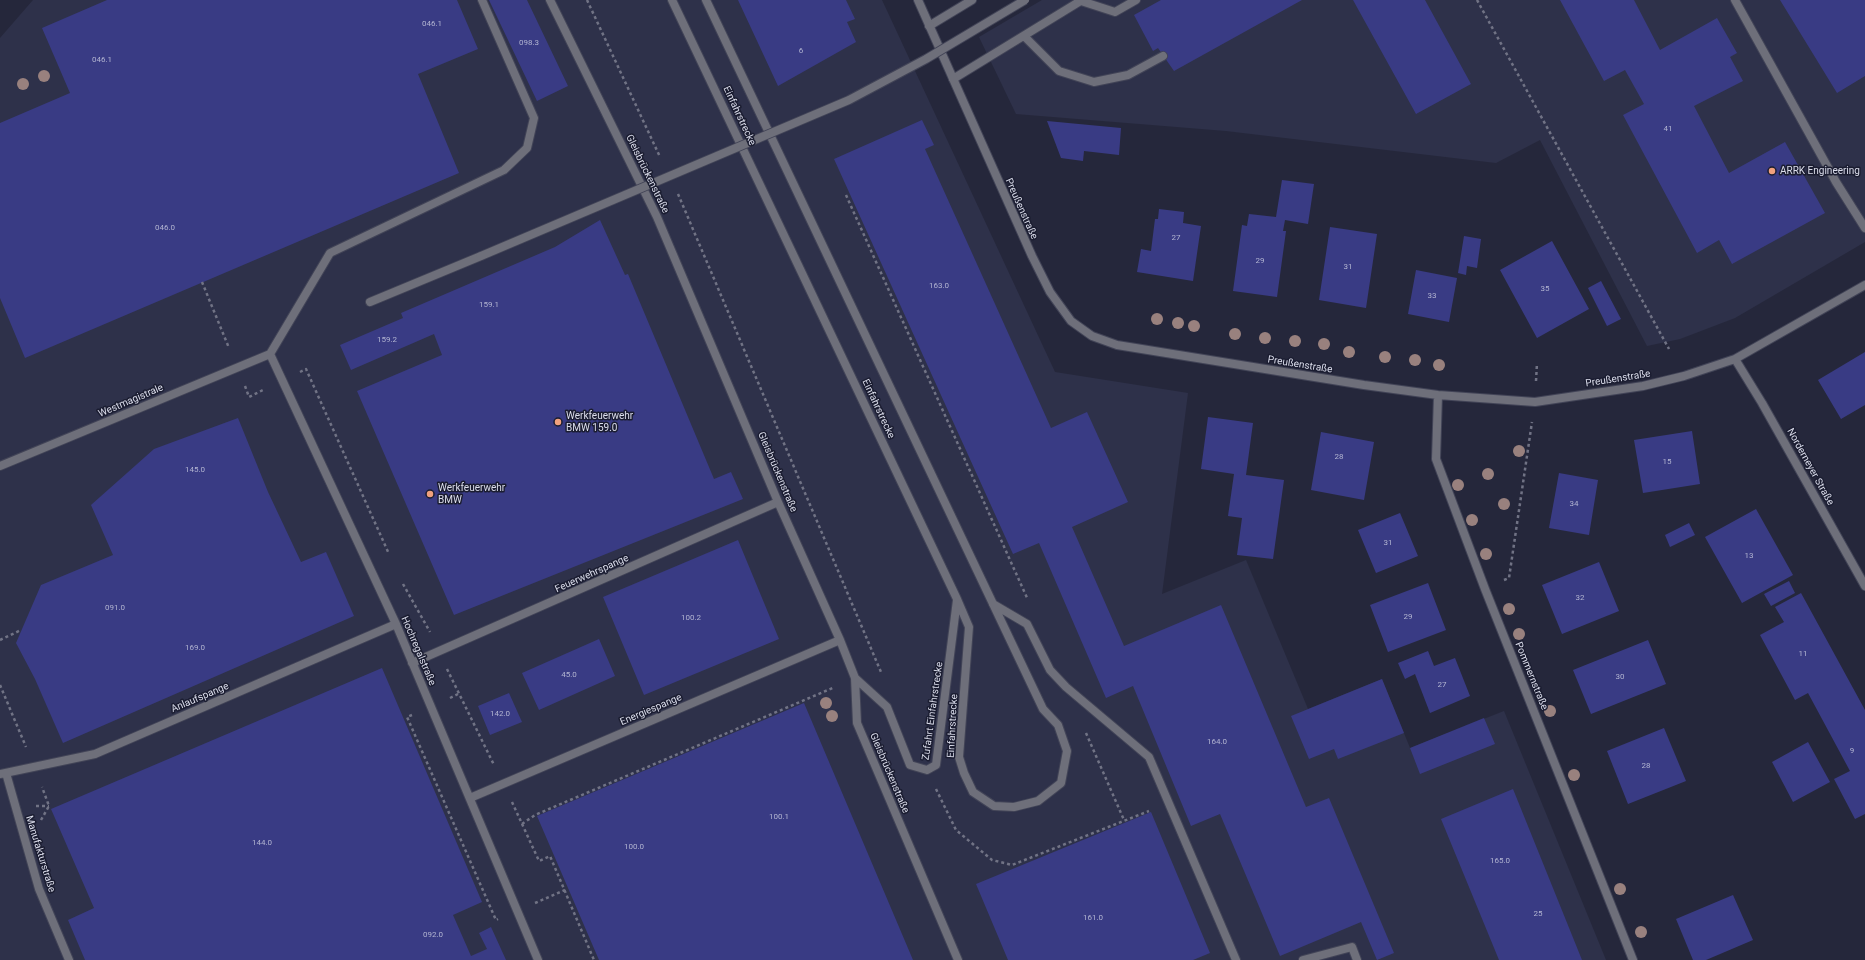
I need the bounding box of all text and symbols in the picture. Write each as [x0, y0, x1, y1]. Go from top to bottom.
house number: 046.1 [422, 19, 442, 29]
house number: 098.3 [519, 38, 539, 48]
house number: 6 [799, 46, 803, 56]
house number: 046.1 [92, 55, 112, 65]
street label: Einfahrstrecke [720, 84, 758, 148]
house number: 41 [1664, 124, 1672, 134]
street label: Gleisbrückenstraße [623, 133, 671, 215]
place label: ARRK Engineering [1780, 165, 1860, 177]
marker: ARRK Engineering [1767, 166, 1777, 176]
street label: Preußenstraße [1002, 177, 1040, 241]
house number: 046.0 [155, 223, 175, 233]
house number: 27 [1172, 233, 1180, 243]
house number: 29 [1256, 256, 1264, 266]
house number: 31 [1344, 262, 1352, 272]
house number: 163.0 [929, 281, 949, 291]
house number: 35 [1541, 284, 1549, 294]
house number: 33 [1428, 291, 1436, 301]
house number: 159.1 [479, 300, 499, 310]
house number: 159.2 [377, 335, 397, 345]
street label: Preußenstraße [1267, 354, 1333, 376]
street label: Preußenstraße [1585, 368, 1651, 390]
street label: Einfahrstrecke [859, 377, 897, 441]
street label: Westmagistrale [97, 382, 165, 420]
place label: Werkfeuerwehr BMW 159.0 [566, 410, 633, 434]
marker: Werkfeuerwehr BMW 159.0 [553, 417, 563, 427]
street label: Norderneyer Straße [1784, 426, 1836, 508]
street label: Gleisbrückenstraße [755, 430, 799, 514]
house number: 28 [1335, 452, 1343, 462]
house number: 15 [1663, 457, 1671, 467]
house number: 145.0 [185, 465, 205, 475]
place label: Werkfeuerwehr BMW [438, 482, 505, 506]
marker: Werkfeuerwehr BMW [425, 489, 435, 499]
house number: 34 [1570, 499, 1578, 509]
house number: 31 [1384, 538, 1392, 548]
house number: 13 [1745, 551, 1753, 561]
street label: Feuerwehrspange [553, 552, 631, 596]
house number: 32 [1576, 593, 1584, 603]
house number: 091.0 [105, 603, 125, 613]
house number: 29 [1404, 612, 1412, 622]
house number: 100.2 [681, 613, 701, 623]
street label: Hochregalstraße [398, 615, 438, 687]
street label: Pommernstraße [1512, 640, 1550, 712]
house number: 169.0 [185, 643, 205, 653]
house number: 11 [1799, 649, 1807, 659]
street label: Zufahrt Einfahrstrecke [920, 661, 946, 761]
house number: 45.0 [561, 670, 577, 680]
house number: 30 [1616, 672, 1624, 682]
street label: Anlaufspange [169, 680, 231, 716]
house number: 27 [1438, 680, 1446, 690]
street label: Energiespange [618, 692, 684, 728]
street label: Einfahrstrecke [945, 694, 961, 758]
house number: 142.0 [490, 709, 510, 719]
street label: Gleisbrückenstraße [867, 731, 911, 815]
house number: 164.0 [1207, 737, 1227, 747]
house number: 9 [1850, 746, 1854, 756]
house number: 28 [1642, 761, 1650, 771]
house number: 100.1 [769, 812, 789, 822]
street label: Manufakturstraße [23, 814, 57, 894]
house number: 144.0 [252, 838, 272, 848]
house number: 100.0 [624, 842, 644, 852]
house number: 165.0 [1490, 856, 1510, 866]
house number: 25 [1534, 909, 1542, 919]
house number: 161.0 [1083, 913, 1103, 923]
house number: 092.0 [423, 930, 443, 940]

